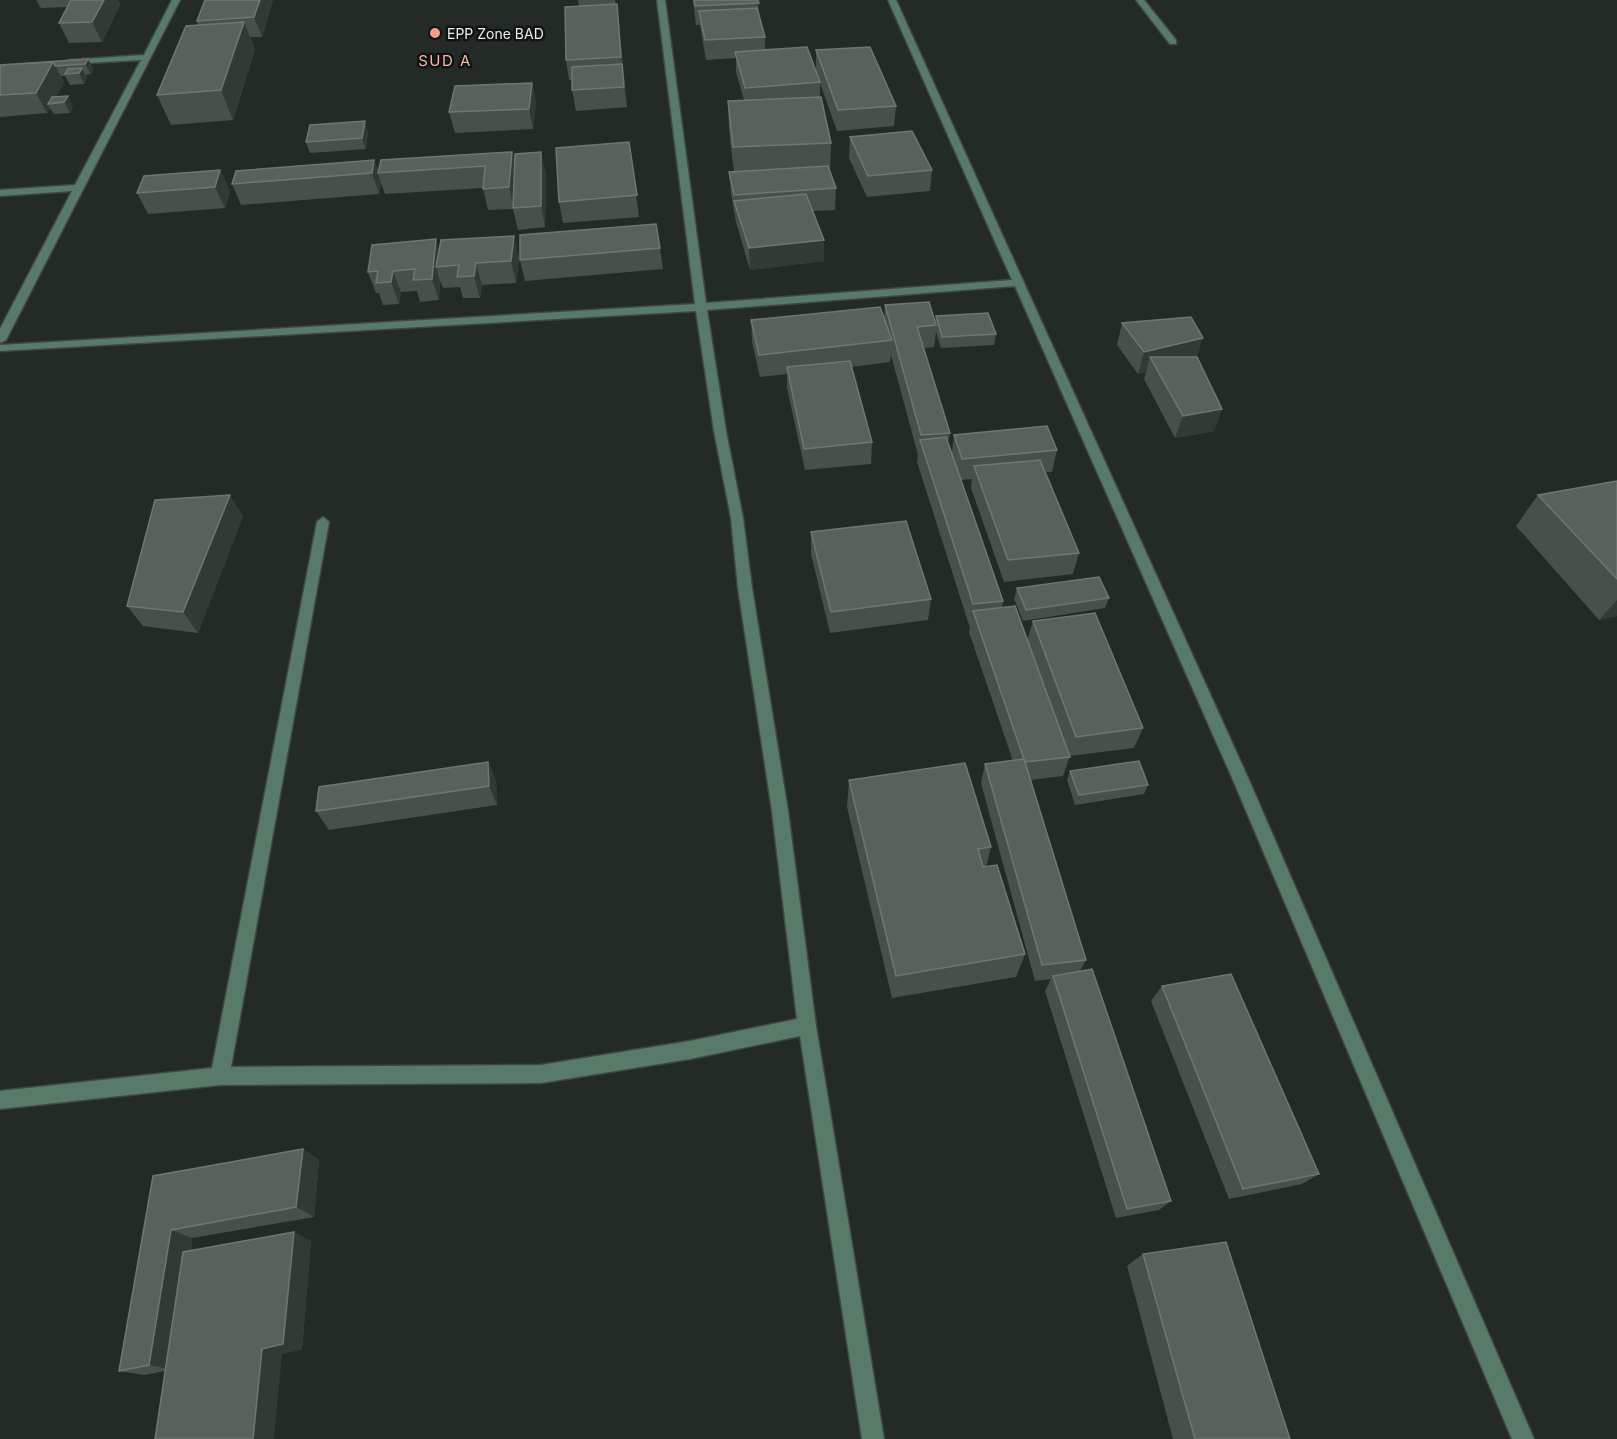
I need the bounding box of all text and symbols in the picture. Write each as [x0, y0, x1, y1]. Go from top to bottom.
place label: EPP Zone BAD [447, 25, 544, 42]
marker: EPP Zone BAD [428, 26, 442, 40]
district label: SUD A [418, 51, 472, 70]

